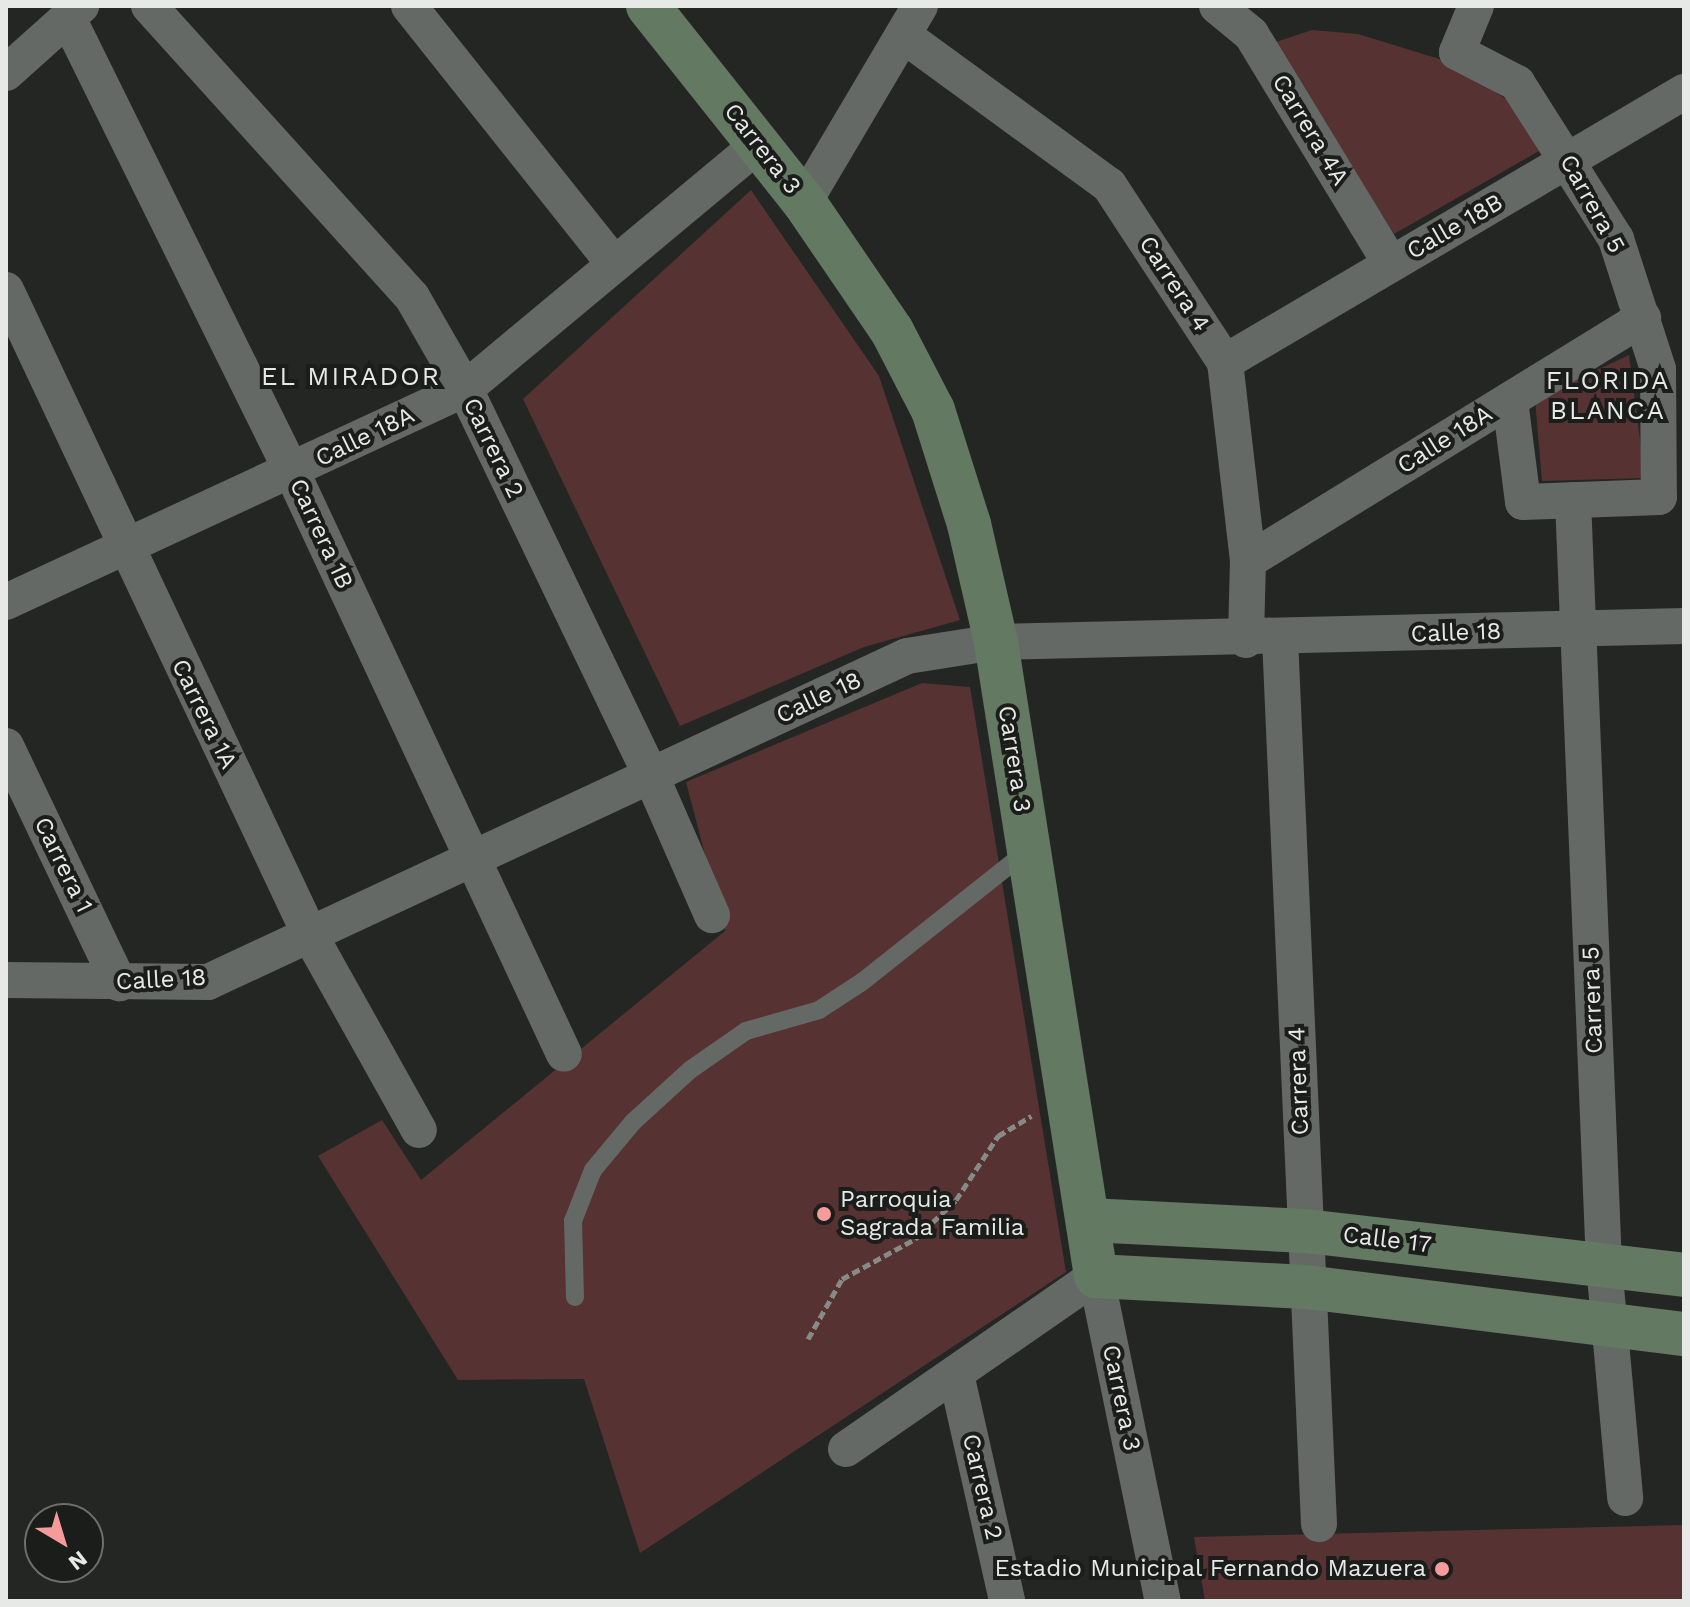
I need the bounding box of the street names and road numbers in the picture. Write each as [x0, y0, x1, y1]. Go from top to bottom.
street label: Carrera 4A [1266, 69, 1354, 191]
street label: Carrera 3 [717, 97, 807, 201]
street label: Carrera 5 [1553, 150, 1631, 258]
street label: Calle 18B [1402, 188, 1508, 266]
street label: Carrera 4 [1132, 230, 1216, 338]
street label: Carrera 2 [456, 393, 530, 503]
street label: Calle 18A [1392, 400, 1498, 480]
street label: Calle 18A [311, 401, 419, 473]
street label: Carrera 1B [283, 474, 359, 594]
street label: Calle 18 [1410, 617, 1502, 649]
street label: Carrera 1A [165, 654, 243, 774]
street label: Calle 18 [772, 666, 866, 730]
street label: Carrera 3 [991, 703, 1037, 815]
street label: Carrera 1 [27, 812, 99, 918]
street label: Carrera 5 [1577, 945, 1609, 1055]
street label: Calle 18 [115, 963, 207, 997]
street label: Carrera 4 [1283, 1026, 1315, 1136]
street label: Calle 17 [1341, 1220, 1433, 1260]
street label: Carrera 3 [1096, 1342, 1146, 1454]
street label: Carrera 2 [956, 1431, 1008, 1543]

